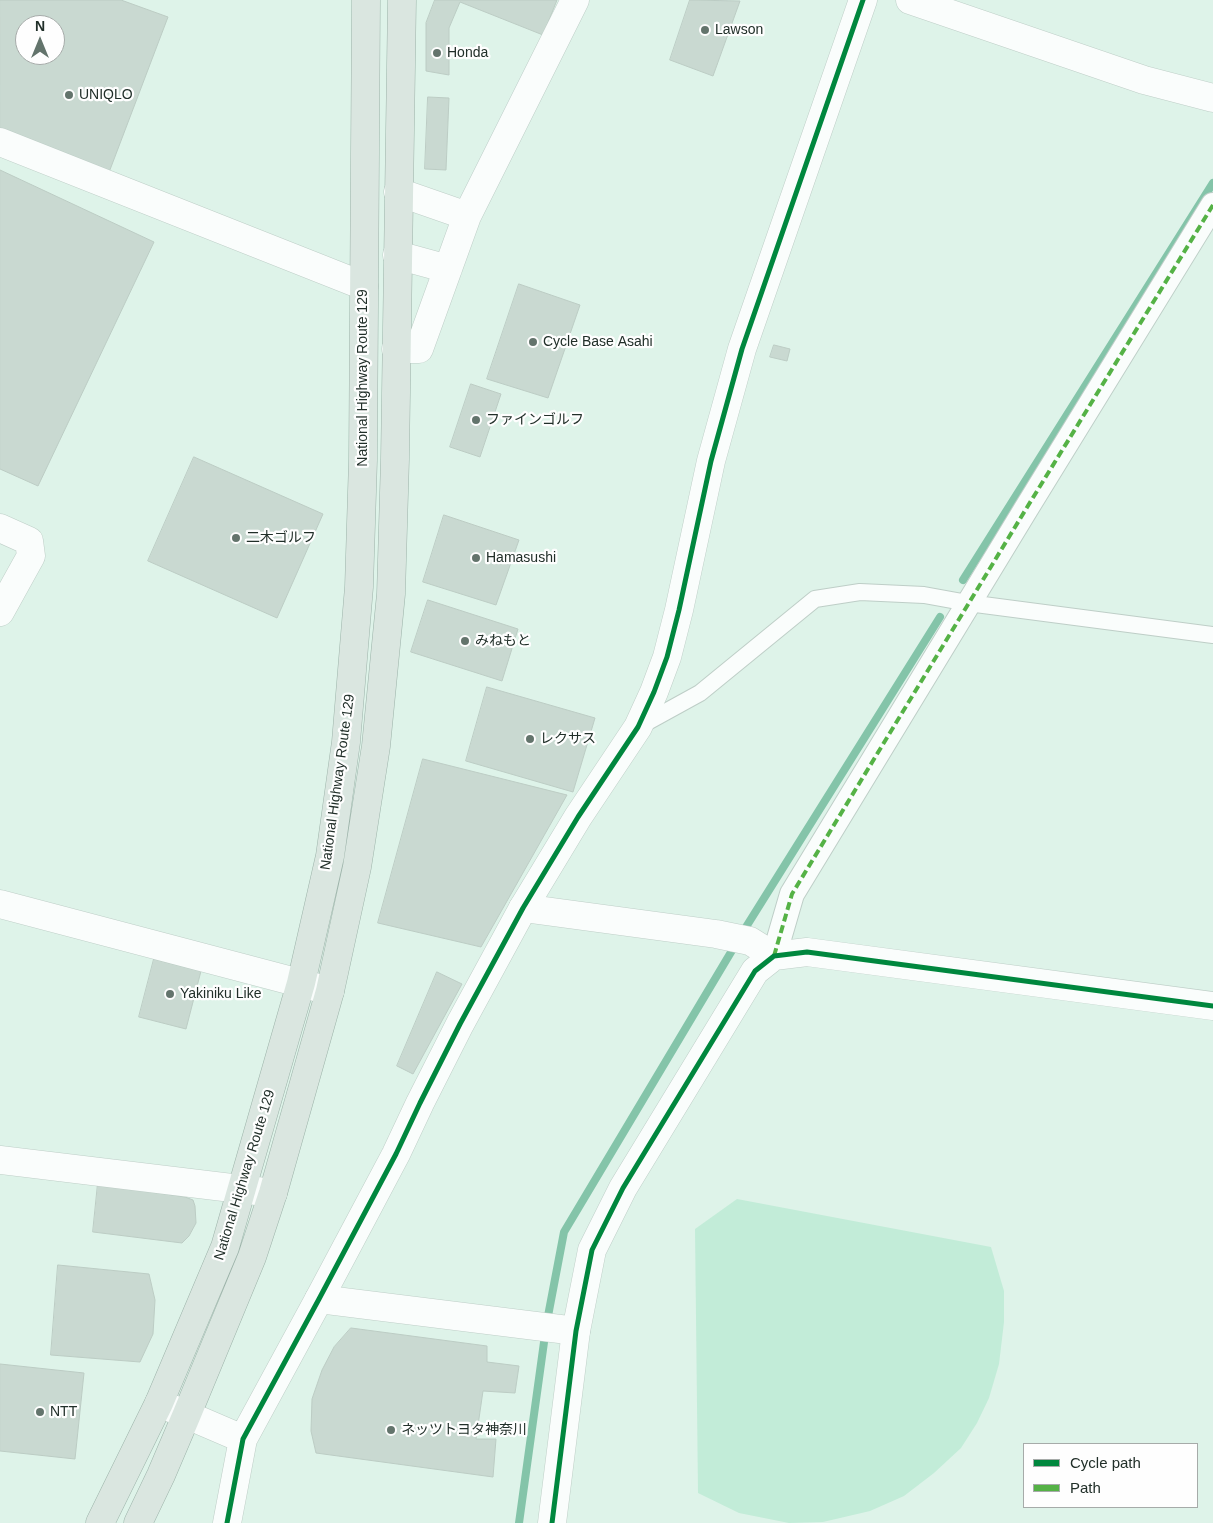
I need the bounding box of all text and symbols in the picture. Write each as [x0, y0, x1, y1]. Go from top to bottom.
north arrow [15, 15, 65, 65]
text: N [35, 18, 45, 34]
place label: Lawson [715, 22, 763, 38]
marker: Lawson [699, 24, 711, 36]
place label: Honda [447, 45, 488, 61]
marker: Honda [431, 47, 443, 59]
place label: UNIQLO [79, 87, 133, 103]
marker: UNIQLO [63, 89, 75, 101]
street label: National Highway Route 129 [355, 289, 371, 467]
place label: Cycle Base Asahi [543, 334, 653, 350]
marker: Cycle Base Asahi [527, 336, 539, 348]
place label: ファインゴルフ [486, 412, 584, 428]
marker: ファインゴルフ [470, 414, 482, 426]
place label: 二木ゴルフ [246, 530, 316, 546]
marker: 二木ゴルフ [230, 532, 242, 544]
place label: Hamasushi [486, 550, 556, 566]
marker: Hamasushi [470, 552, 482, 564]
place label: みねもと [475, 633, 531, 649]
marker: みねもと [459, 635, 471, 647]
street label: National Highway Route 129 [317, 693, 359, 871]
place label: レクサス [540, 731, 596, 747]
marker: レクサス [524, 733, 536, 745]
place label: Yakiniku Like [180, 986, 261, 1002]
marker: Yakiniku Like [164, 988, 176, 1000]
street label: National Highway Route 129 [211, 1088, 279, 1262]
place label: NTT [50, 1404, 77, 1420]
marker: NTT [34, 1406, 46, 1418]
place label: ネッツトヨタ神奈川 [401, 1422, 527, 1438]
marker: ネッツトヨタ神奈川 [385, 1424, 397, 1436]
legend [1023, 1443, 1198, 1508]
text: Cycle path [1070, 1454, 1141, 1471]
text: Path [1070, 1479, 1101, 1496]

